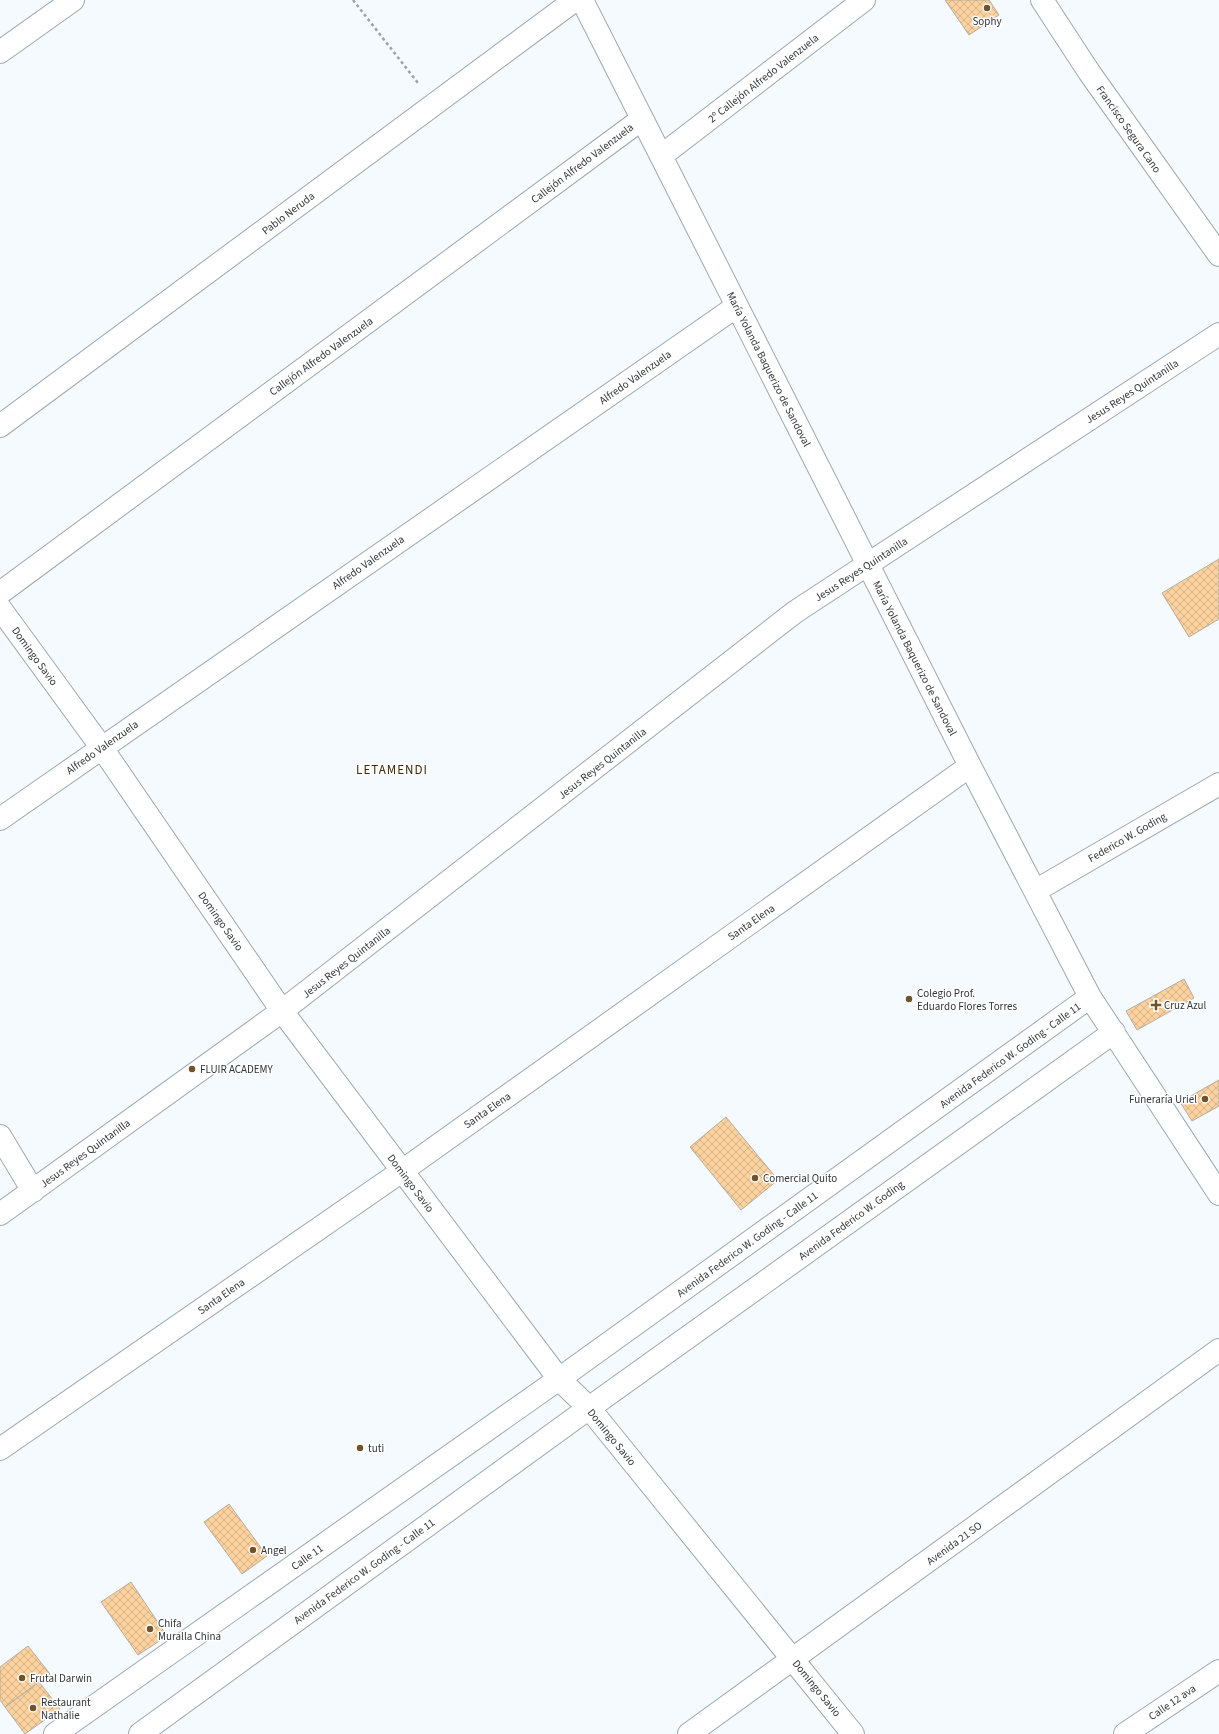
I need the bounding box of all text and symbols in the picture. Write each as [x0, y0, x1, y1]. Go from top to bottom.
marker: Sophy [982, 3, 992, 13]
place label: Sophy [972, 14, 1002, 29]
street label: 2º Callejón Alfredo Valenzuela [705, 30, 822, 126]
street label: Francisco Segura Cano [1093, 83, 1164, 176]
street label: Callejón Alfredo Valenzuela [528, 120, 637, 207]
street label: Pablo Neruda [259, 189, 318, 238]
street label: María Yolanda Baquerizo de Sandoval [723, 289, 814, 449]
street label: Callejón Alfredo Valenzuela [266, 314, 376, 399]
street label: Alfredo Valenzuela [596, 347, 674, 408]
street label: Jesus Reyes Quintanilla [1083, 356, 1182, 427]
street label: Alfredo Valenzuela [329, 532, 407, 593]
street label: Jesus Reyes Quintanilla [812, 534, 911, 605]
street label: María Yolanda Baquerizo de Sandoval [869, 578, 960, 738]
street label: Domingo Savio [8, 624, 61, 689]
street label: Alfredo Valenzuela [63, 717, 141, 778]
street label: Jesus Reyes Quintanilla [555, 724, 650, 803]
district label: LETAMENDI [356, 761, 428, 779]
street label: Federico W. Goding [1085, 809, 1170, 866]
street label: Domingo Savio [195, 889, 247, 954]
street label: Santa Elena [725, 901, 778, 944]
street label: Jesus Reyes Quintanilla [299, 923, 394, 1002]
place label: Colegio Prof. Eduardo Flores Torres [917, 986, 1018, 1014]
marker: Colegio Prof. Eduardo Flores Torres [904, 994, 914, 1004]
place label: Cruz Azul [1164, 998, 1206, 1013]
street label: Avenida Federico W. Goding - Calle 11 [937, 999, 1084, 1112]
marker: Cruz Azul [1151, 1000, 1161, 1010]
place label: FLUIR ACADEMY [200, 1062, 274, 1077]
marker: FLUIR ACADEMY [187, 1064, 197, 1074]
street label: Santa Elena [461, 1089, 514, 1132]
place label: Funeraría Uriel [1129, 1092, 1197, 1107]
marker: Funeraría Uriel [1200, 1094, 1210, 1104]
street label: Jesus Reyes Quintanilla [37, 1116, 133, 1191]
street label: Domingo Savio [384, 1151, 437, 1216]
place label: Comercial Quito [763, 1171, 837, 1186]
marker: Comercial Quito [750, 1173, 760, 1183]
street label: Avenida Federico W. Goding [795, 1177, 907, 1264]
street label: Avenida Federico W. Goding - Calle 11 [674, 1188, 821, 1301]
street label: Santa Elena [195, 1275, 248, 1318]
street label: Domingo Savio [584, 1406, 639, 1469]
place label: tuti [368, 1441, 384, 1456]
marker: tuti [355, 1443, 365, 1453]
street label: Avenida Federico W. Goding - Calle 11 [291, 1515, 438, 1628]
street label: Avenida 21 SO [923, 1518, 985, 1569]
street label: Calle 11 [288, 1541, 326, 1574]
place label: Angel [261, 1543, 287, 1558]
marker: Angel [248, 1545, 258, 1555]
place label: Chifa Muralla China [158, 1616, 221, 1644]
marker: Chifa Muralla China [145, 1624, 155, 1634]
street label: Domingo Savio [789, 1657, 844, 1720]
place label: Frutal Darwin [30, 1671, 92, 1686]
marker: Frutal Darwin [17, 1673, 27, 1683]
street label: Calle 12 ava [1146, 1681, 1199, 1724]
place label: Restaurant Nathalie [41, 1695, 91, 1723]
marker: Restaurant Nathalie [28, 1703, 38, 1713]

